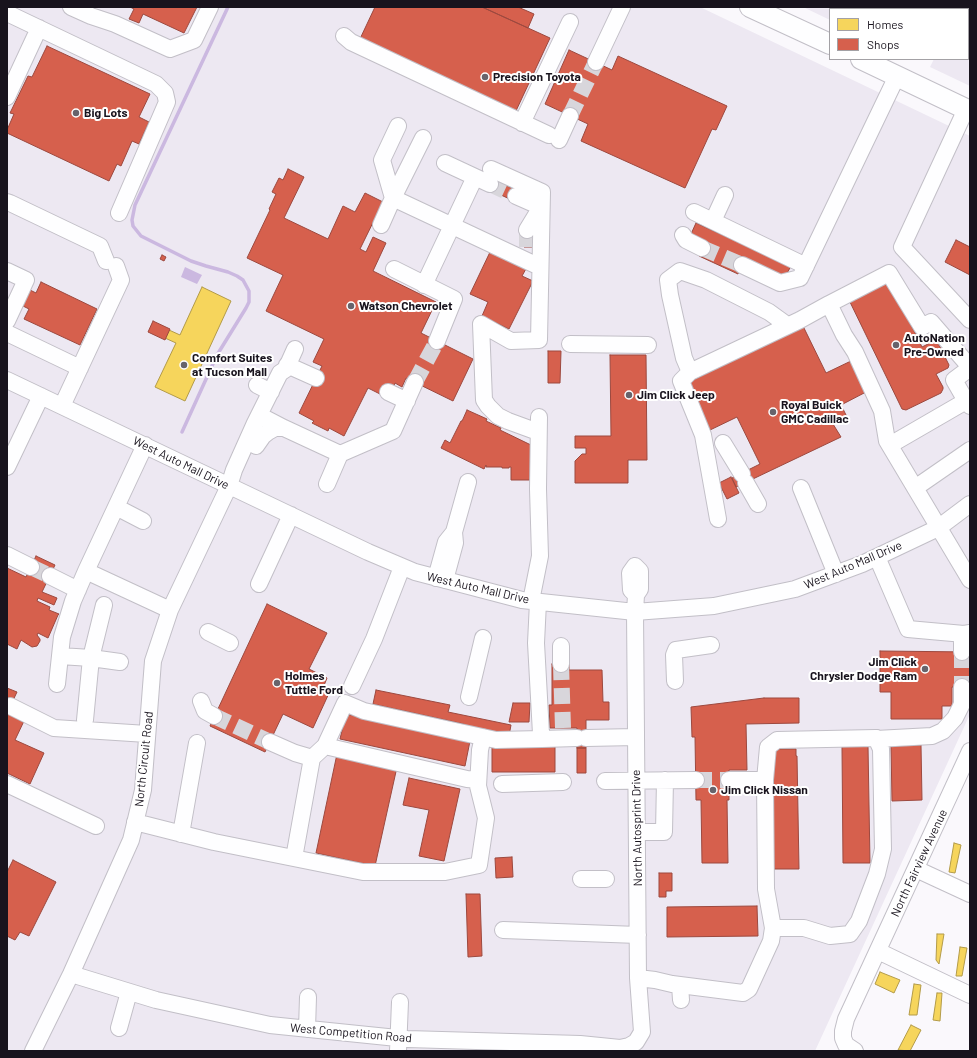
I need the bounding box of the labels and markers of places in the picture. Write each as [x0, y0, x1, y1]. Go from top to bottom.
place label: Precision Toyota [493, 70, 581, 84]
marker: Precision Toyota [480, 72, 490, 82]
place label: Big Lots [84, 106, 128, 120]
marker: Big Lots [71, 108, 81, 118]
place label: Watson Chevrolet [359, 299, 453, 313]
marker: Watson Chevrolet [346, 301, 356, 311]
place label: AutoNation Pre-Owned [904, 331, 965, 359]
marker: AutoNation Pre-Owned [891, 340, 901, 350]
place label: Comfort Suites at Tucson Mall [192, 351, 272, 379]
marker: Comfort Suites at Tucson Mall [179, 360, 189, 370]
place label: Jim Click Jeep [637, 388, 715, 402]
marker: Jim Click Jeep [624, 390, 634, 400]
place label: Royal Buick GMC Cadillac [781, 398, 849, 426]
marker: Royal Buick GMC Cadillac [768, 407, 778, 417]
place label: Jim Click Chrysler Dodge Ram [810, 655, 917, 683]
marker: Jim Click Chrysler Dodge Ram [920, 664, 930, 674]
place label: Holmes Tuttle Ford [285, 669, 343, 697]
marker: Holmes Tuttle Ford [272, 678, 282, 688]
place label: Jim Click Nissan [721, 783, 808, 797]
marker: Jim Click Nissan [708, 785, 718, 795]

